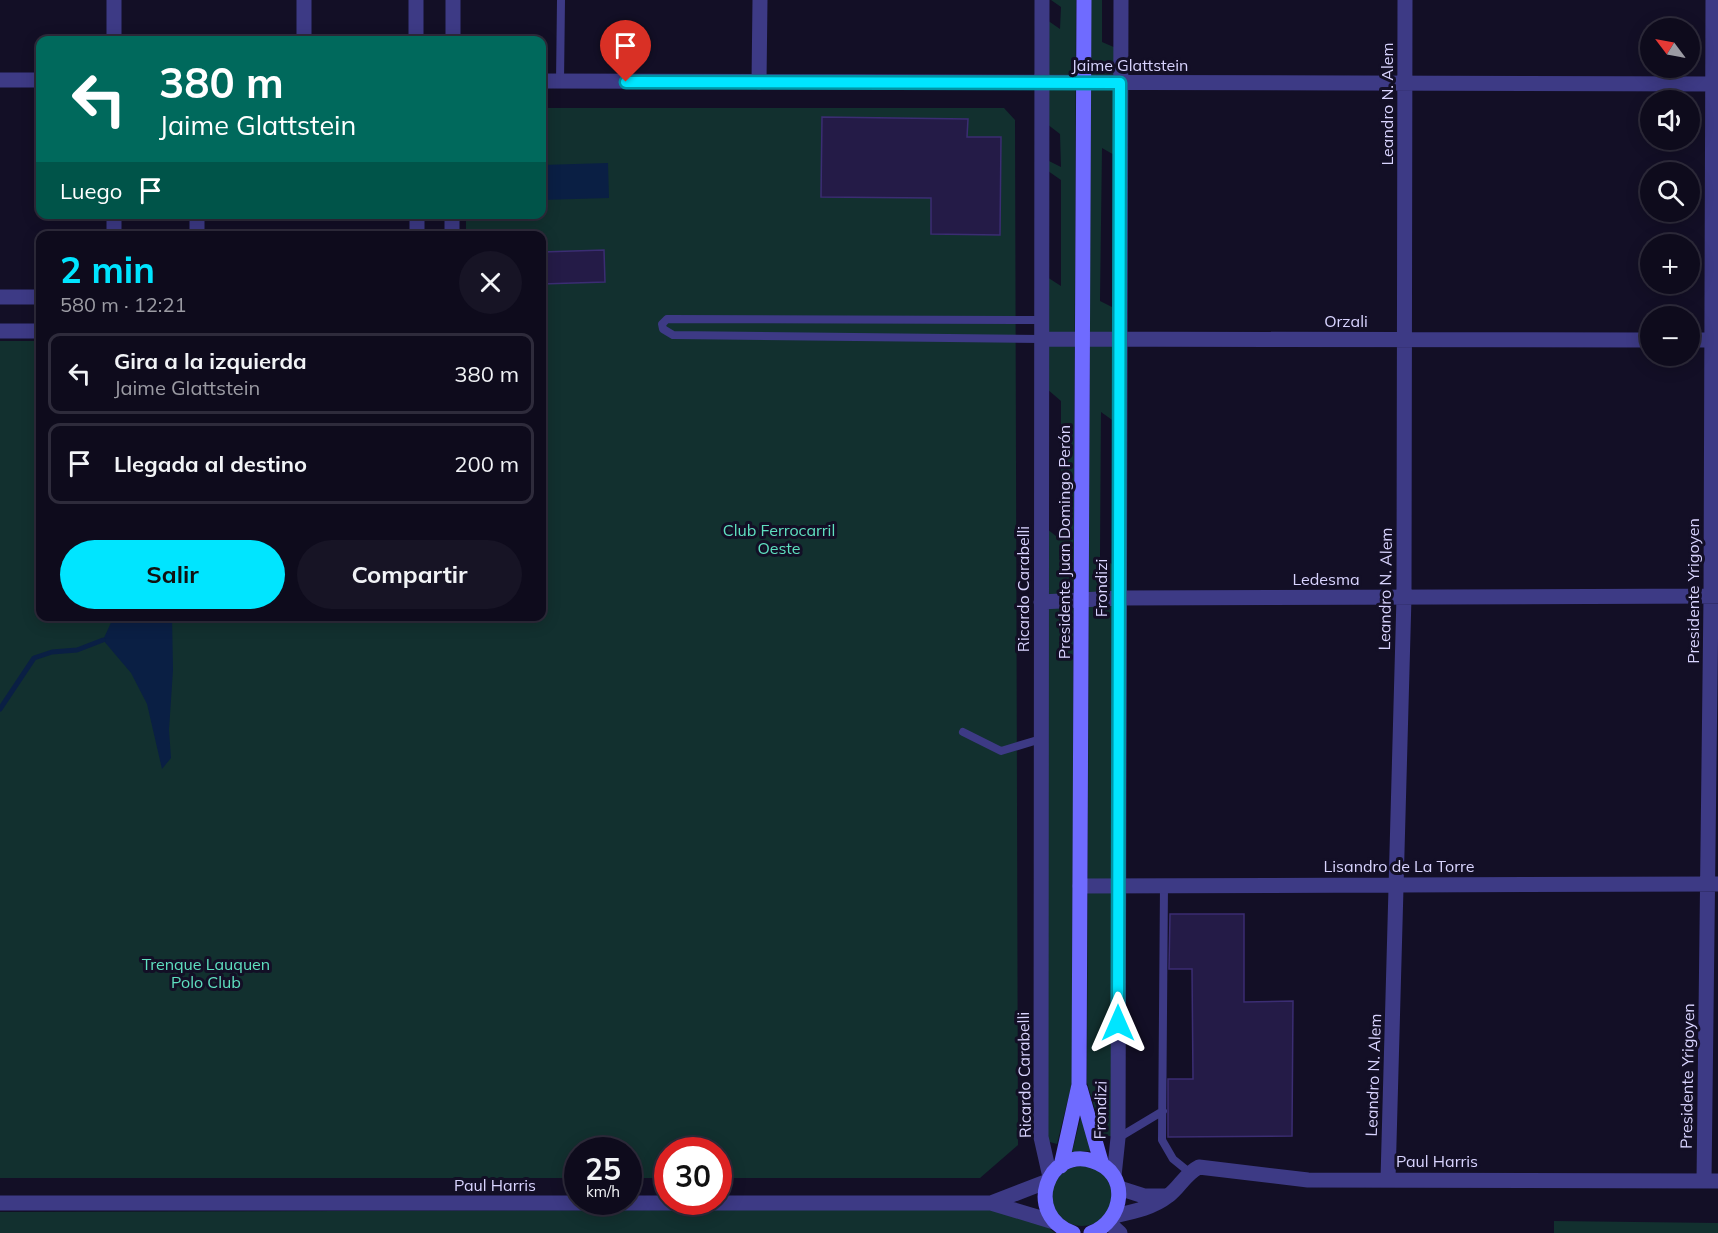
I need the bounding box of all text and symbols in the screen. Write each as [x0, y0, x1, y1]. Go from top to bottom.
north arrow [1640, 18, 1700, 78]
map controls [1640, 18, 1700, 366]
pin [600, 20, 651, 82]
icon: arrive [609, 29, 642, 62]
street label: Leandro N. Alem [1377, 42, 1397, 166]
street label: Jaime Glattstein [1072, 55, 1188, 75]
text: 380 m [159, 56, 284, 109]
icon: left [60, 60, 138, 138]
button: sound [1640, 90, 1700, 150]
text: Jaime Glattstein [159, 108, 356, 142]
button: search [1640, 162, 1700, 222]
icon: arrive [134, 174, 167, 207]
text: Luego [60, 177, 122, 205]
button: + [1640, 234, 1700, 294]
text: 2 min [60, 247, 155, 292]
button: close [459, 251, 522, 314]
text: 580 m · 12:21 [60, 292, 186, 317]
button: − [1640, 306, 1700, 366]
street label: Orzali [1324, 311, 1368, 331]
text: Gira a la izquierda [114, 347, 307, 375]
icon: left [63, 357, 96, 390]
text: 380 m [454, 360, 519, 388]
text: Jaime Glattstein [114, 375, 260, 400]
street label: Presidente Juan Domingo Perón [1054, 425, 1074, 659]
icon: arrive [63, 447, 96, 480]
text: Llegada al destino [114, 450, 307, 478]
text: 200 m [454, 450, 519, 478]
street label: Presidente Yrigoyen [1683, 518, 1703, 664]
park label: Club Ferrocarril Oeste [723, 520, 835, 558]
street label: Ricardo Carabelli [1013, 526, 1033, 652]
street label: Leandro N. Alem [1374, 527, 1396, 651]
button: Salir [60, 540, 285, 609]
button: Compartir [297, 540, 522, 609]
street label: Frondizi [1091, 559, 1111, 617]
street label: Ledesma [1292, 569, 1360, 589]
street label: Lisandro de La Torre [1324, 856, 1474, 876]
park label: Trenque Lauquen Polo Club [142, 954, 270, 992]
position arrow [1086, 991, 1150, 1055]
street label: Presidente Yrigoyen [1676, 1003, 1698, 1149]
street label: Ricardo Carabelli [1013, 1012, 1035, 1138]
street label: Leandro N. Alem [1361, 1013, 1385, 1137]
street label: Frondizi [1089, 1081, 1111, 1139]
speed limit sign: 30 [654, 1137, 732, 1215]
text: 25 [585, 1150, 621, 1188]
street label: Paul Harris [1396, 1151, 1478, 1171]
street label: Paul Harris [454, 1175, 536, 1195]
text: km/h [586, 1182, 620, 1201]

